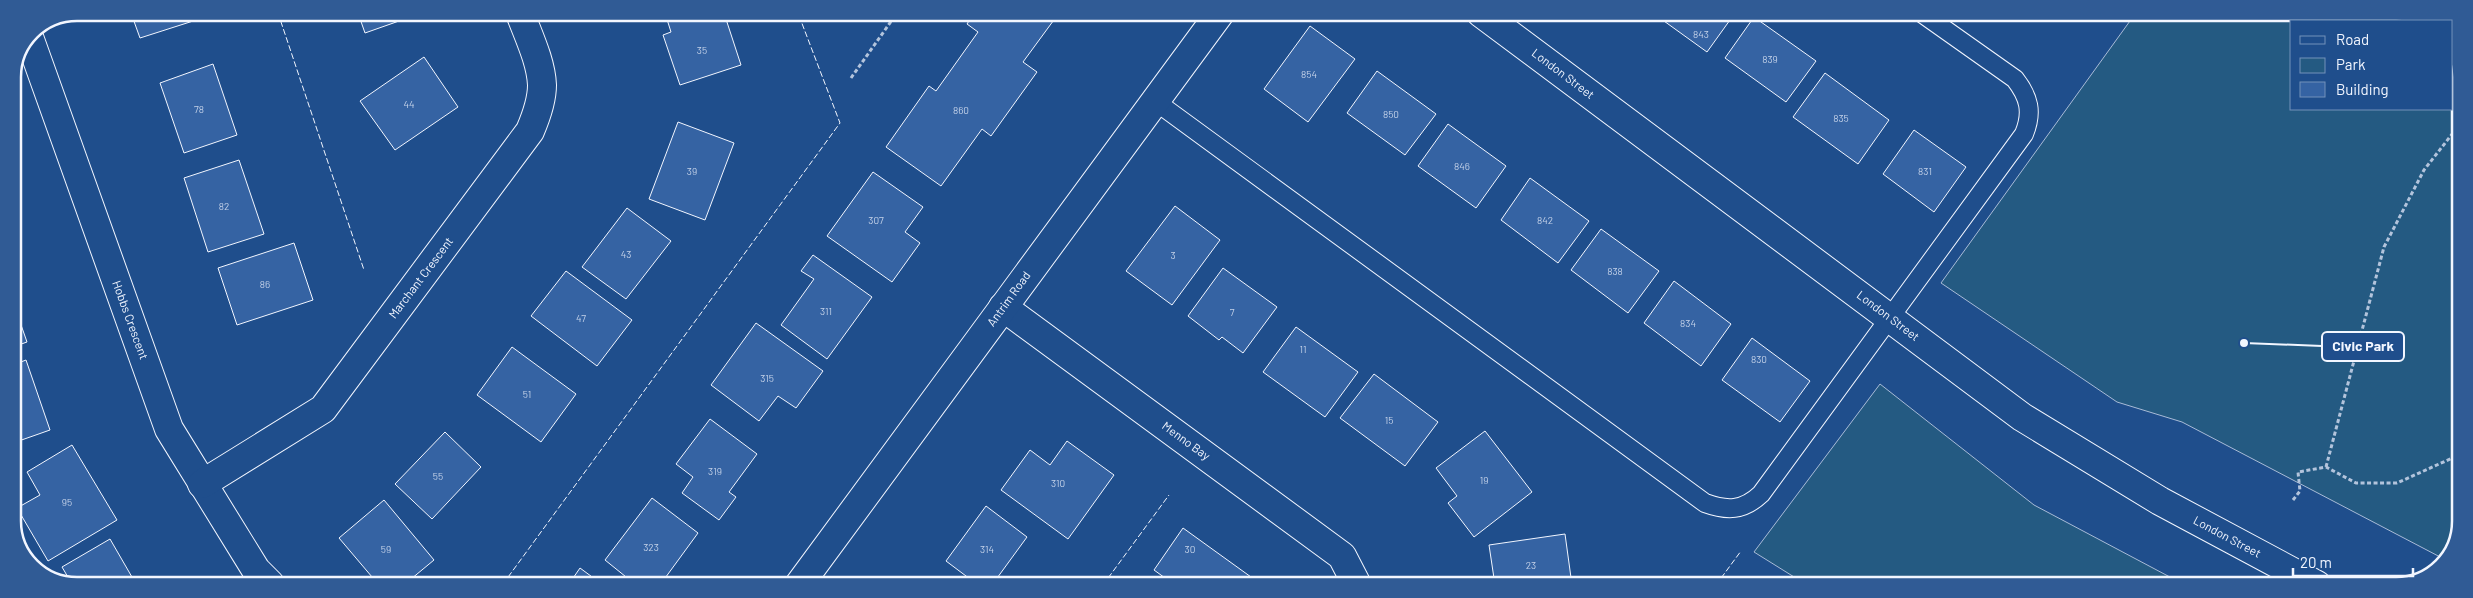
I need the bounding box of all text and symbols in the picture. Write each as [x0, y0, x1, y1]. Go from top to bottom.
legend [2290, 20, 2453, 110]
house number: 843 [1693, 28, 1709, 40]
text: Road [2336, 30, 2369, 48]
house number: 35 [697, 44, 707, 56]
street label: London Street [1530, 45, 1598, 101]
house number: 839 [1762, 53, 1778, 65]
text: Park [2336, 55, 2366, 73]
house number: 854 [1301, 68, 1317, 80]
text: Building [2336, 80, 2389, 98]
house number: 44 [403, 98, 415, 110]
house number: 78 [194, 103, 204, 115]
house number: 860 [953, 104, 969, 116]
house number: 850 [1383, 108, 1399, 120]
house number: 835 [1833, 112, 1849, 124]
house number: 846 [1454, 160, 1470, 172]
house number: 39 [687, 165, 697, 177]
house number: 831 [1918, 165, 1932, 177]
house number: 82 [219, 200, 229, 212]
house number: 307 [868, 214, 884, 226]
house number: 842 [1537, 214, 1553, 226]
street label: Marchant Crescent [385, 234, 455, 321]
house number: 43 [621, 248, 631, 260]
house number: 3 [1170, 249, 1176, 261]
house number: 838 [1607, 265, 1623, 277]
street label: Antrim Road [984, 268, 1033, 329]
street label: Hobbs Crescent [110, 278, 152, 361]
house number: 86 [260, 278, 270, 290]
street label: London Street [1855, 287, 1923, 343]
house number: 311 [820, 305, 832, 317]
house number: 7 [1230, 306, 1235, 318]
house number: 47 [576, 312, 586, 324]
house number: 834 [1680, 317, 1696, 329]
callout: Civic Park [2322, 332, 2404, 361]
text: Civic Park [2332, 337, 2394, 354]
house number: 11 [1299, 343, 1307, 355]
house number: 830 [1751, 353, 1767, 365]
house number: 315 [760, 372, 774, 384]
house number: 51 [523, 388, 531, 400]
house number: 15 [1385, 414, 1393, 426]
street label: Menno Bay [1160, 418, 1214, 463]
house number: 319 [708, 465, 722, 477]
house number: 55 [433, 470, 443, 482]
house number: 19 [1480, 474, 1488, 486]
house number: 310 [1051, 477, 1065, 489]
house number: 95 [62, 496, 72, 508]
street label: London Street [2191, 512, 2264, 560]
house number: 323 [643, 541, 659, 553]
house number: 59 [381, 543, 391, 555]
house number: 314 [980, 543, 994, 555]
house number: 30 [1185, 543, 1195, 555]
scale bar [2293, 546, 2413, 578]
text: 20 m [2300, 553, 2332, 571]
house number: 23 [1526, 559, 1536, 571]

